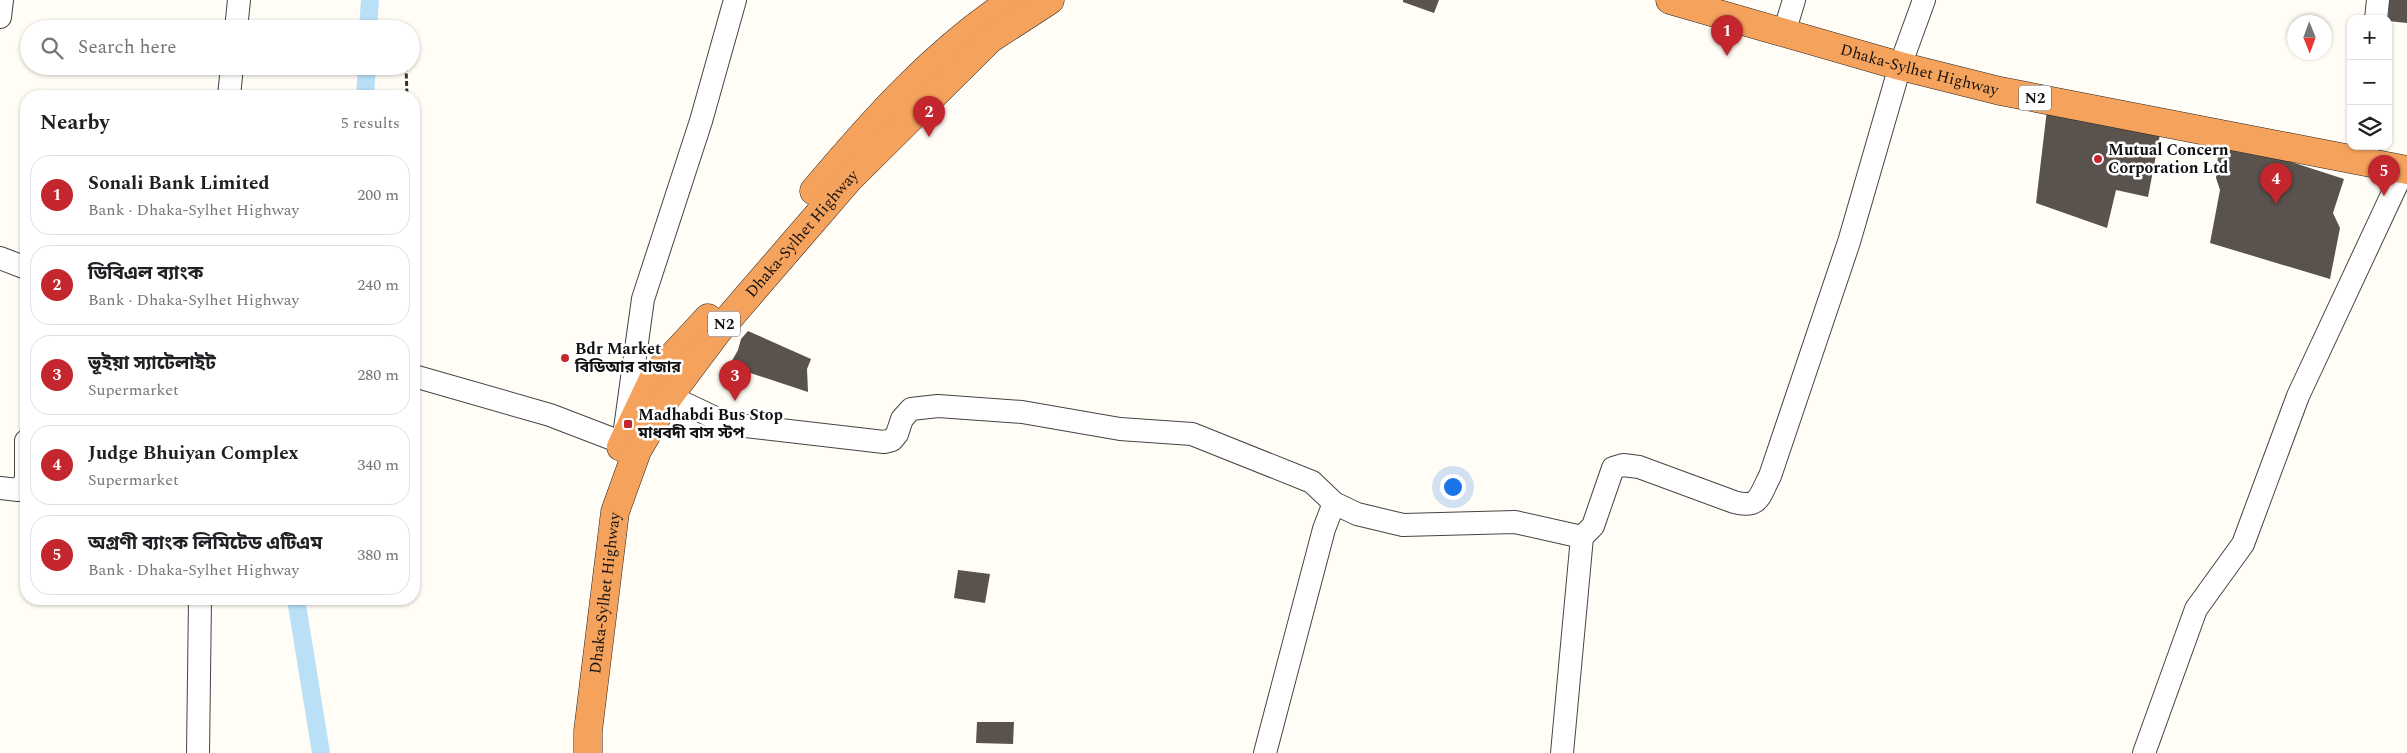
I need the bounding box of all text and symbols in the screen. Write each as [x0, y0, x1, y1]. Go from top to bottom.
pin: 1 [1711, 15, 1743, 56]
north arrow [2287, 15, 2332, 60]
map controls [2347, 15, 2392, 150]
button: + [2347, 15, 2392, 60]
search box [20, 20, 420, 75]
text: Search here [78, 33, 177, 62]
icon: search [38, 34, 66, 62]
street label: Dhaka-Sylhet Highway [1837, 37, 2002, 102]
button: − [2347, 60, 2392, 105]
road number: N2 [2019, 86, 2051, 110]
pin: 2 [913, 96, 945, 137]
button: layers [2347, 105, 2392, 150]
text: Nearby [40, 107, 110, 139]
text: 5 results [341, 111, 400, 135]
place label: Mutual Concern Corporation Ltd [2108, 138, 2229, 180]
marker: Mutual Concern Corporation Ltd [2092, 153, 2104, 165]
pin: 5 [2368, 155, 2400, 196]
street label: Dhaka-Sylhet Highway [740, 163, 865, 303]
pin: 4 [2260, 163, 2292, 204]
text: Sonali Bank Limited [88, 169, 270, 198]
text: 1 [53, 183, 61, 207]
text: 200 m [357, 183, 399, 207]
text: Bank · Dhaka-Sylhet Highway [88, 198, 299, 222]
text: ডিবিএল ব্যাংক [88, 259, 203, 288]
text: 2 [53, 273, 61, 297]
text: 240 m [357, 273, 399, 297]
text: Bank · Dhaka-Sylhet Highway [88, 288, 299, 312]
road number: N2 [708, 312, 740, 336]
place label: Bdr Market বিডিআর বাজার [574, 337, 681, 379]
text: ভূইয়া স্যাটেলাইট [88, 349, 216, 378]
marker: Bdr Market বিডিআর বাজার [559, 352, 571, 364]
pin: 3 [719, 360, 751, 401]
text: 3 [53, 363, 61, 387]
text: 280 m [357, 363, 399, 387]
text: Supermarket [88, 378, 179, 402]
place label: Madhabdi Bus Stop মাধবদী বাস স্টপ [637, 403, 783, 445]
marker: Madhabdi Bus Stop মাধবদী বাস স্টপ [622, 418, 634, 430]
text: Judge Bhuiyan Complex [88, 439, 299, 468]
text: 4 [53, 453, 61, 477]
text: 340 m [357, 453, 399, 477]
text: Supermarket [88, 468, 179, 492]
your location [1440, 474, 1466, 500]
street label: Dhaka-Sylhet Highway [583, 509, 627, 675]
text: অগ্রণী ব্যাংক লিমিটেড এটিএম [88, 529, 322, 558]
text: 5 [53, 543, 61, 567]
text: 380 m [357, 543, 399, 567]
text: Bank · Dhaka-Sylhet Highway [88, 558, 299, 582]

